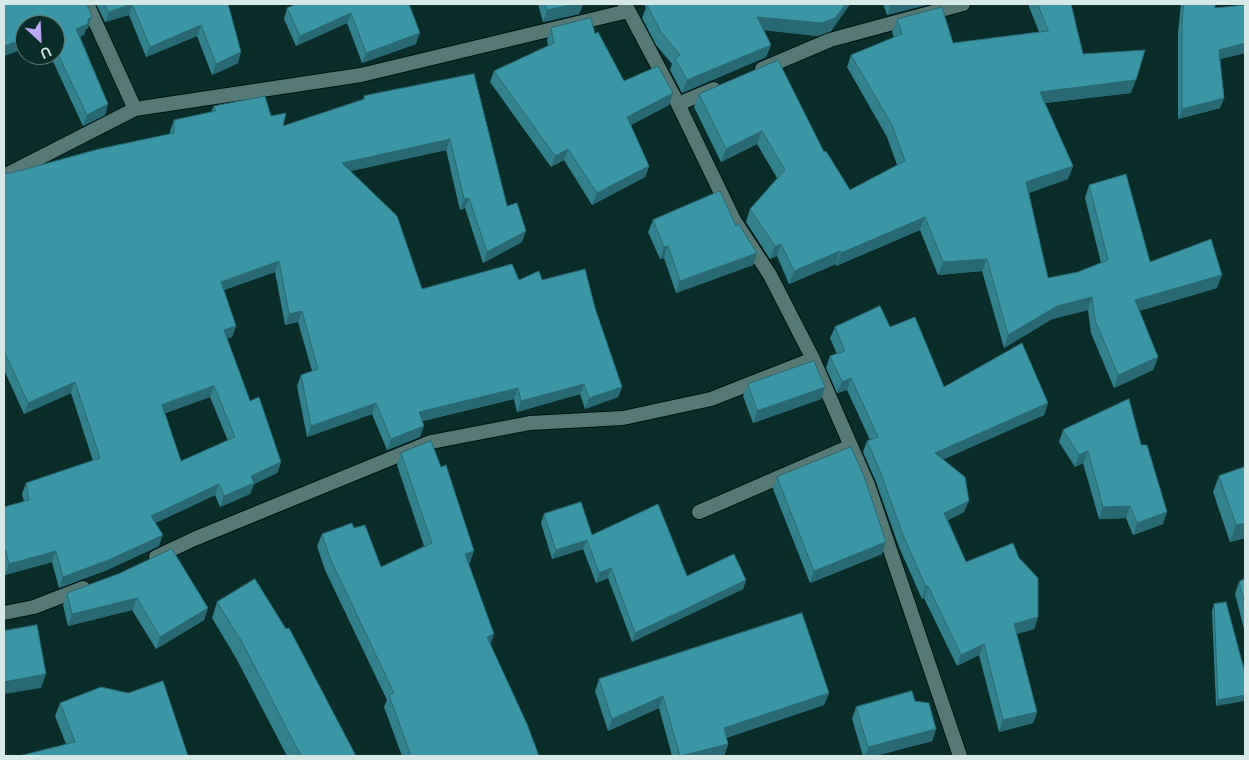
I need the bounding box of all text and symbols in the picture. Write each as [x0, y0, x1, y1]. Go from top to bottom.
north arrow [15, 15, 65, 65]
text: U [37, 42, 54, 63]

